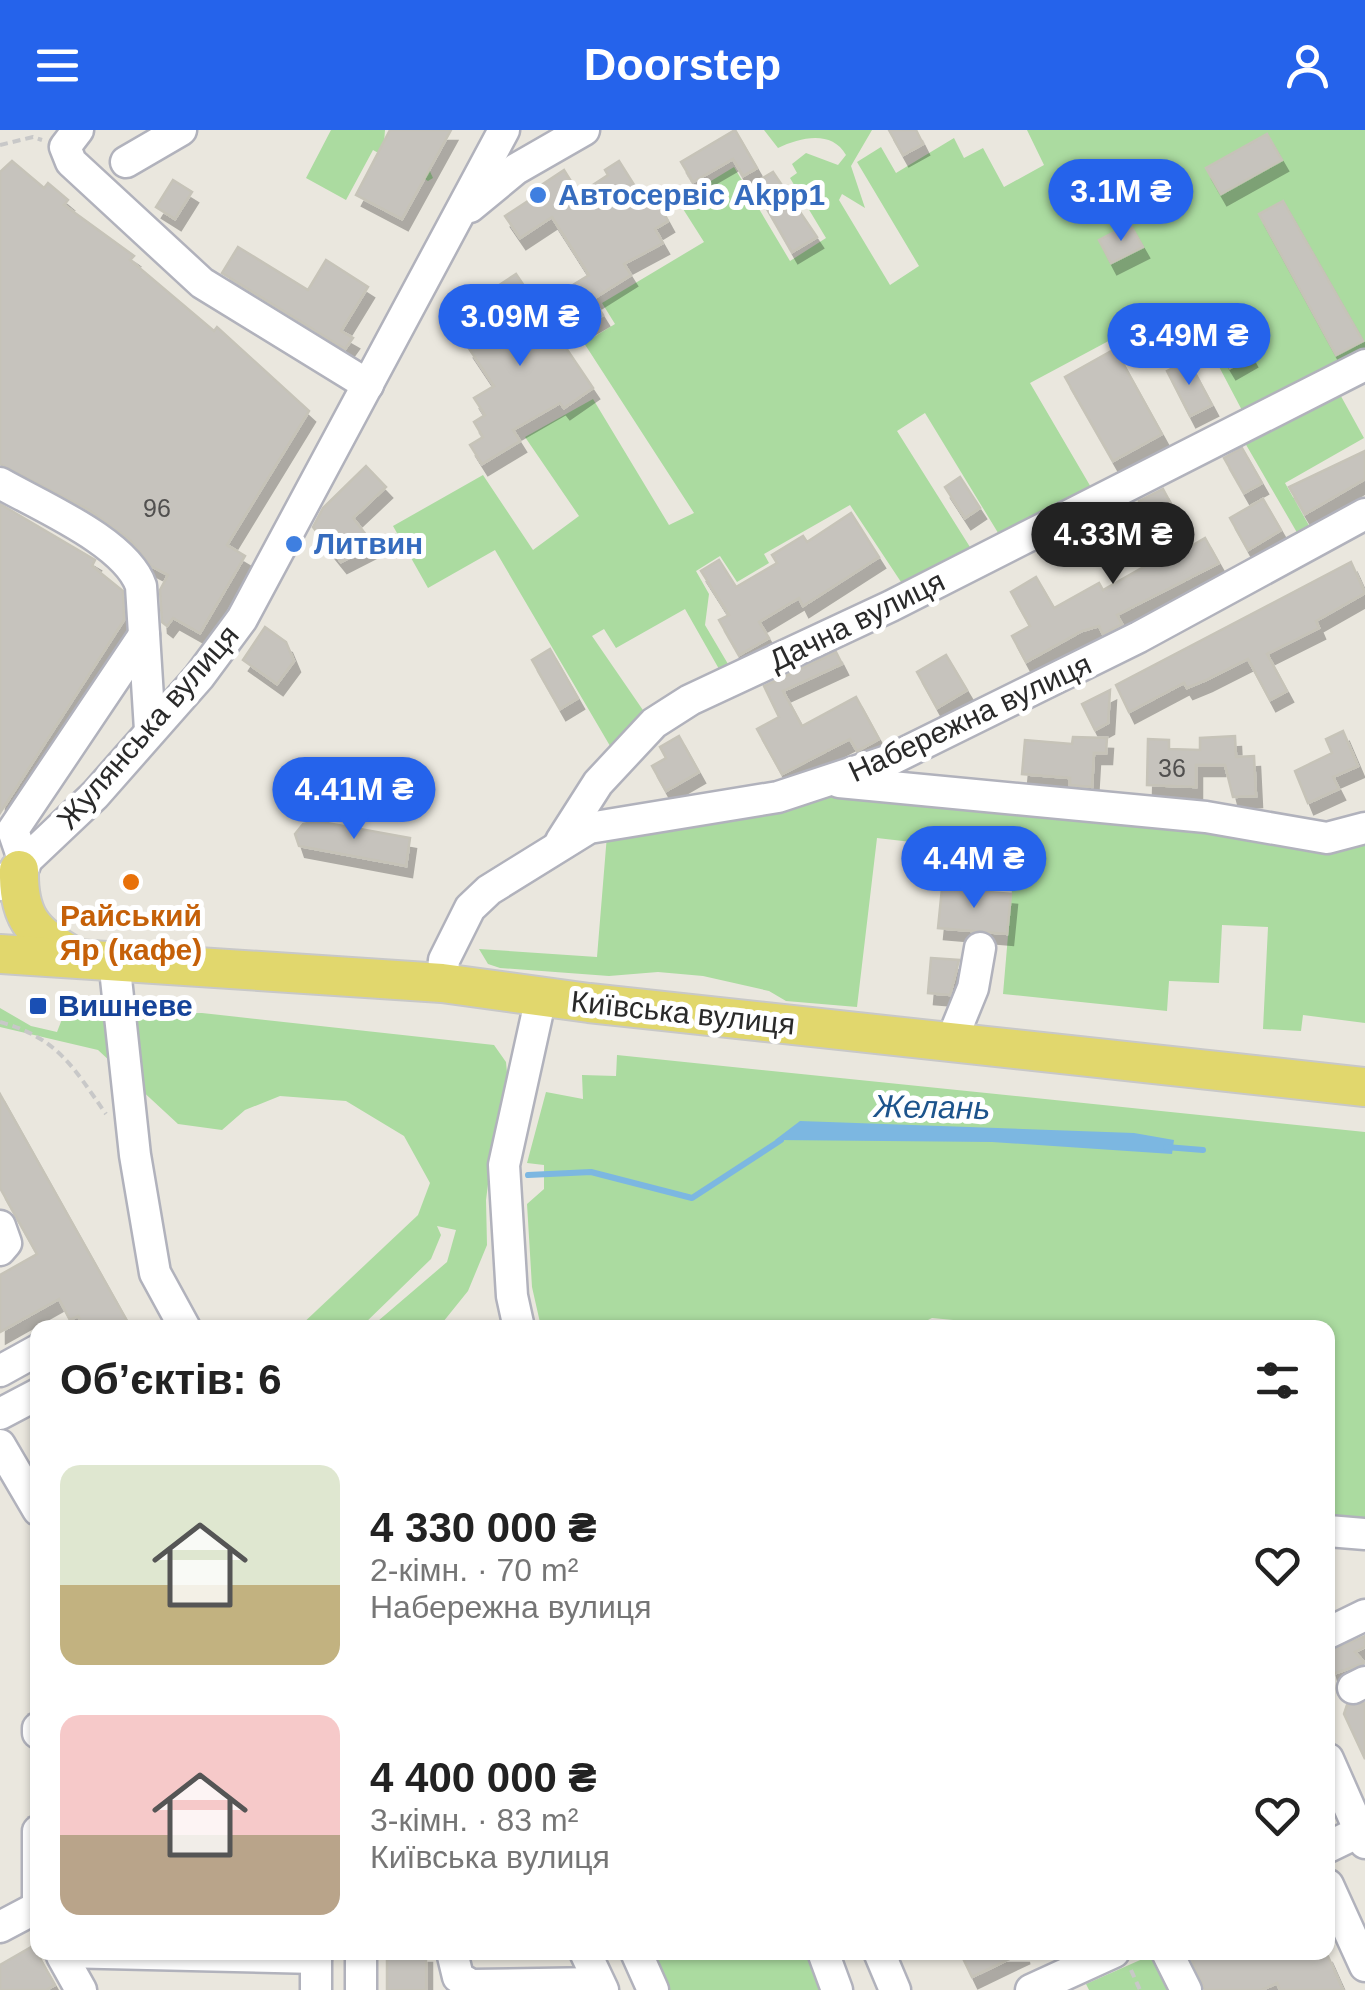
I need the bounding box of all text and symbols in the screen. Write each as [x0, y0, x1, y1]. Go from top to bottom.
icon: menu [30, 38, 85, 93]
icon: person [1280, 38, 1335, 93]
text: Doorstep [584, 39, 781, 90]
pin: 3.1M ₴ [1040, 159, 1202, 244]
text: 3.1M ₴ [1070, 173, 1172, 209]
place label: Автосервіс Akpp1 [558, 178, 825, 211]
marker: Автосервіс Akpp1 [527, 184, 549, 206]
pin: 3.09M ₴ [428, 284, 612, 369]
text: 3.09M ₴ [460, 298, 580, 334]
pin: 3.49M ₴ [1097, 303, 1281, 388]
text: 3.49M ₴ [1129, 317, 1249, 353]
house number: 96 [143, 494, 171, 522]
pin: 4.33M ₴ [1021, 502, 1205, 587]
text: 4.33M ₴ [1053, 516, 1173, 552]
place label: Литвин [314, 527, 423, 560]
marker: Литвин [283, 533, 305, 555]
street label: Дачна вулиця [764, 564, 950, 677]
street label: Жулянська вулиця [50, 618, 245, 835]
street label: Набережна вулиця [843, 647, 1096, 788]
house number: 36 [1158, 754, 1186, 782]
pin: 4.41M ₴ [262, 757, 446, 842]
text: 4.41M ₴ [294, 771, 414, 807]
pin: 4.4M ₴ [893, 826, 1055, 911]
text: 4.4M ₴ [923, 840, 1025, 876]
marker: Райський Яр (кафе) [120, 871, 142, 893]
place label: Райський Яр (кафе) [60, 899, 202, 966]
street label: Київська вулиця [569, 984, 797, 1041]
place label: Вишневе [58, 989, 193, 1022]
marker: Вишневе [27, 995, 49, 1017]
water label: Желань [872, 1088, 990, 1126]
icon: filters [1250, 1353, 1305, 1408]
text: Об’єктів: 6 [60, 1356, 282, 1403]
text: 4 330 000 ₴ [370, 1504, 597, 1551]
icon: home [140, 1505, 260, 1625]
icon: heart [1250, 1538, 1305, 1593]
text: 2-кімн. · 70 m² [370, 1552, 578, 1588]
text: Набережна вулиця [370, 1589, 651, 1625]
text: 4 400 000 ₴ [370, 1754, 597, 1801]
icon: home [140, 1755, 260, 1875]
icon: heart [1250, 1788, 1305, 1843]
text: 3-кімн. · 83 m² [370, 1802, 578, 1838]
text: Київська вулиця [370, 1839, 610, 1875]

